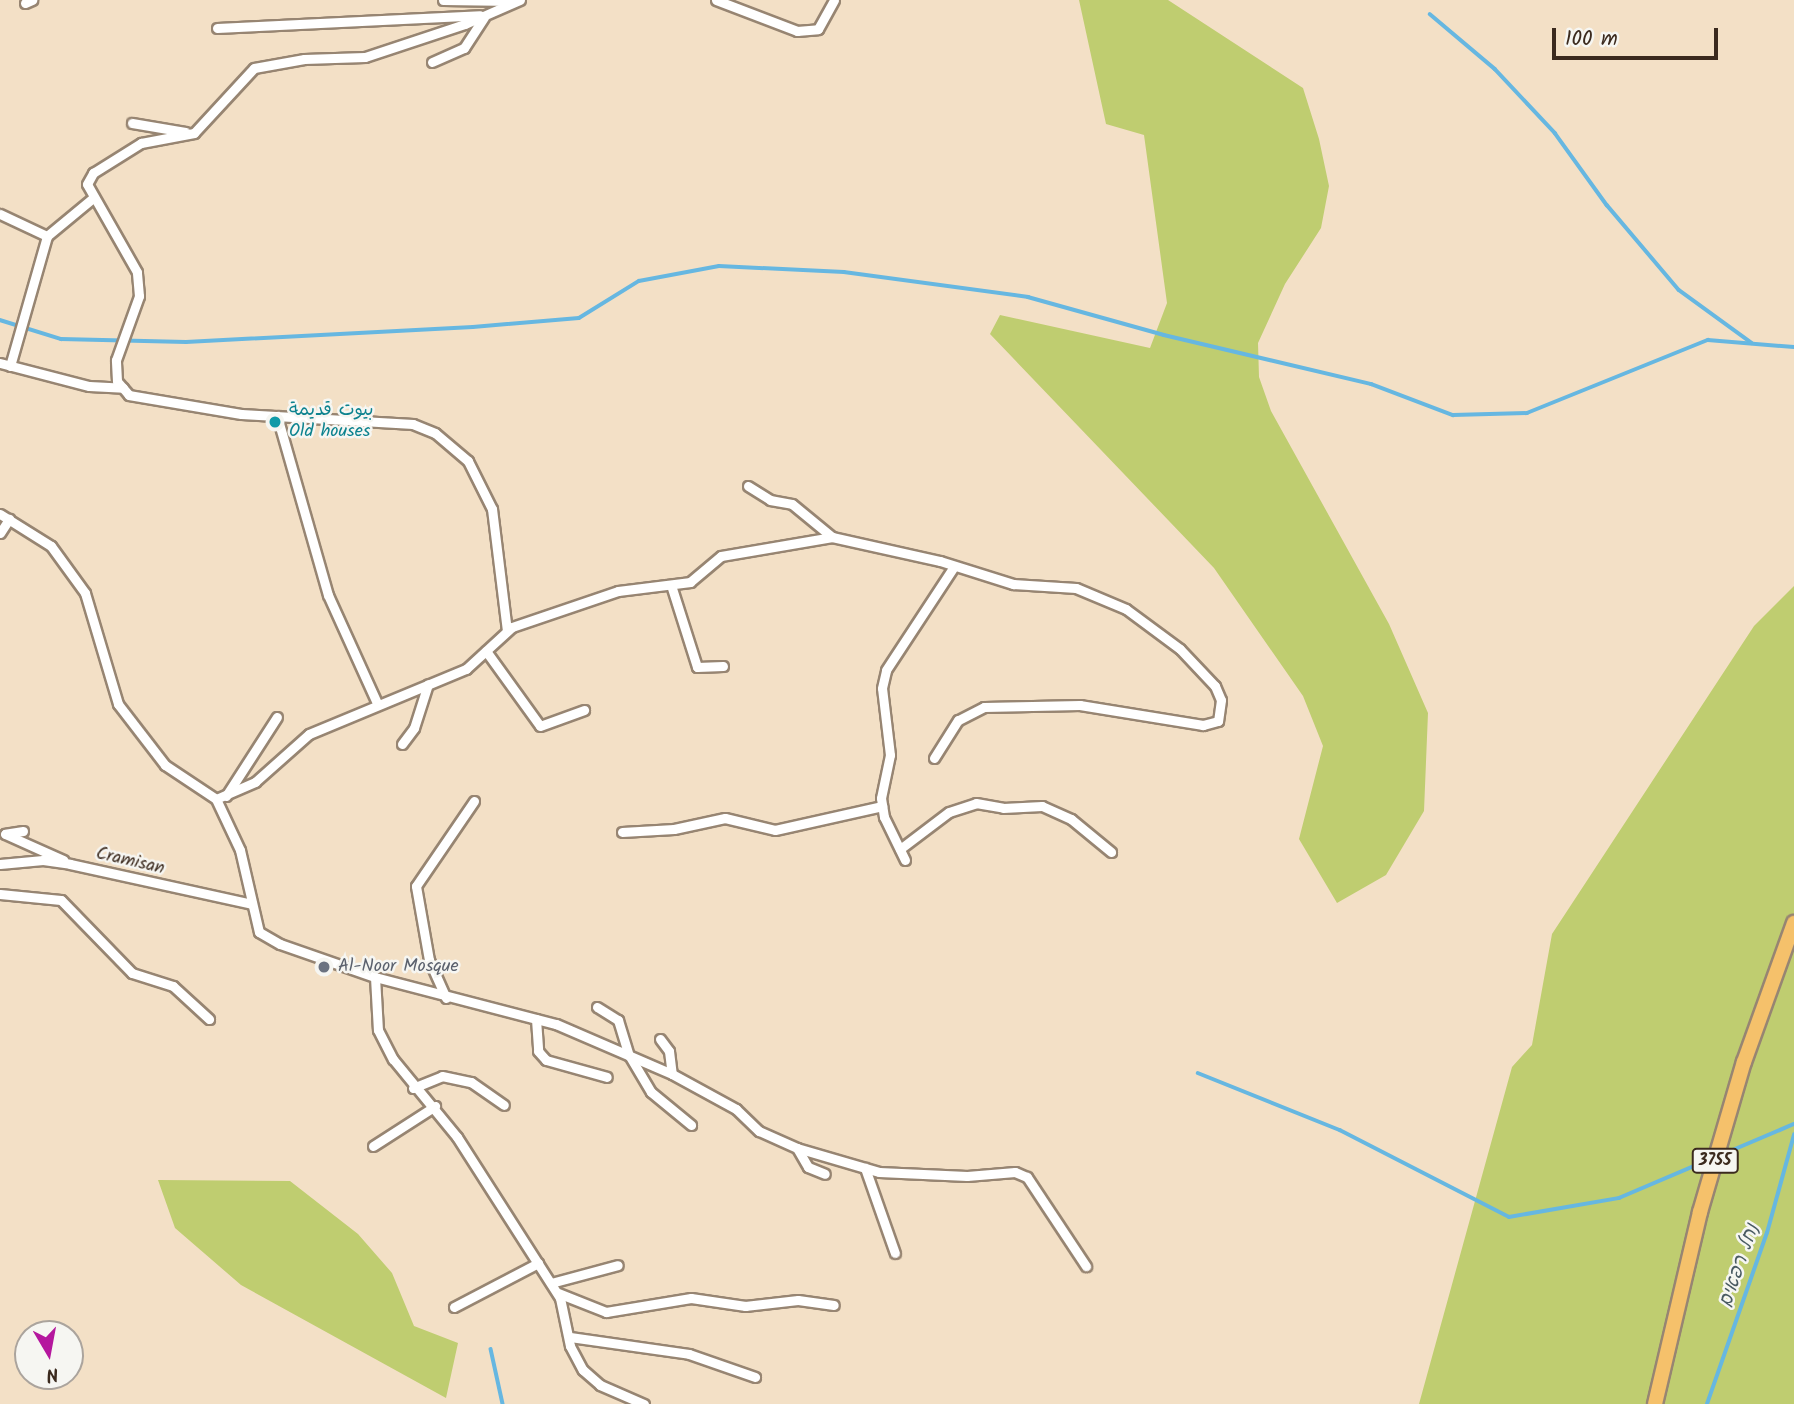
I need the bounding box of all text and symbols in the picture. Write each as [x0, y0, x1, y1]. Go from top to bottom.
scale bar [1556, 14, 1722, 58]
text: 100 m [1565, 23, 1618, 56]
place label: بيوت قديمة Old houses [289, 401, 373, 444]
marker: بيوت قديمة Old houses [267, 414, 283, 430]
street label: Cramisan [94, 844, 166, 880]
place label: Al-Noor Mosque [338, 956, 459, 978]
marker: Al-Noor Mosque [316, 959, 332, 975]
road number: 3755 [1690, 1148, 1740, 1174]
water label: נחל רפאים [1715, 1222, 1765, 1310]
north arrow [14, 1320, 84, 1390]
text: N [44, 1358, 61, 1390]

